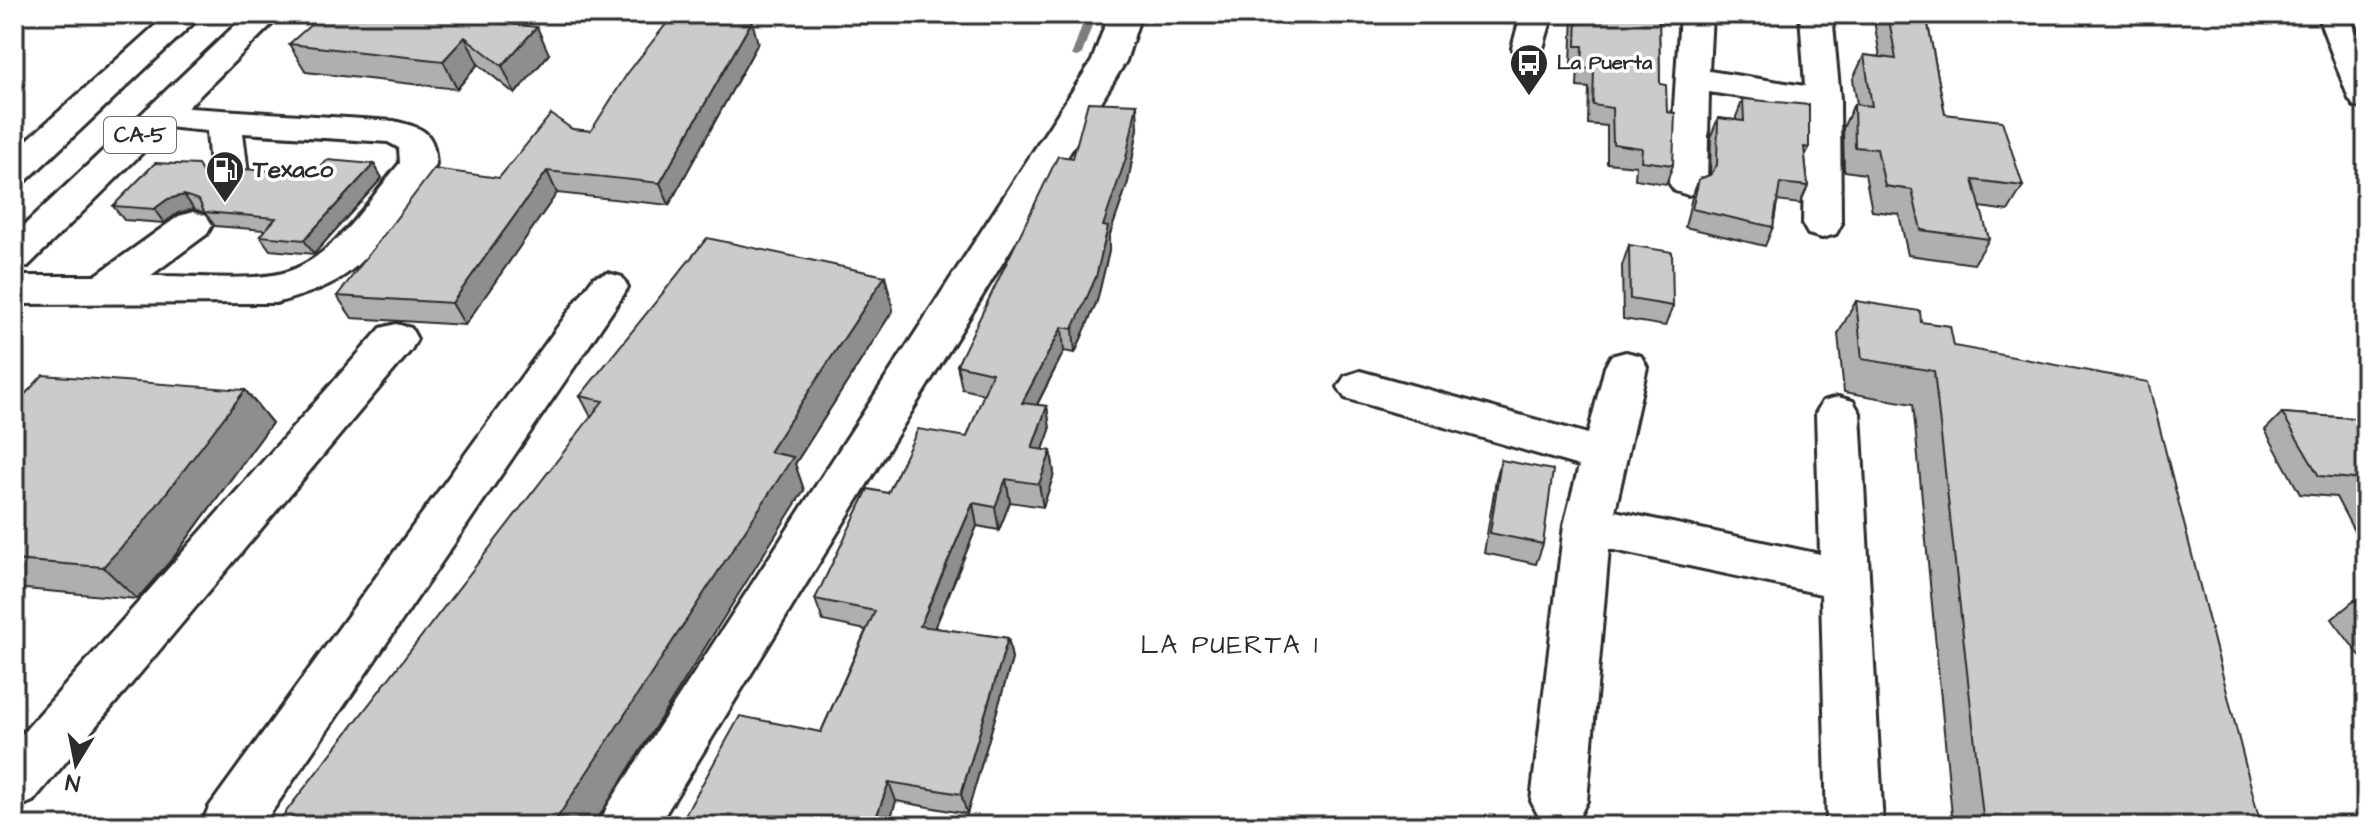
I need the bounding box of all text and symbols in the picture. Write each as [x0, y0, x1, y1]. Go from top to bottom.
bus stop icon: La Puerta [1508, 42, 1550, 97]
place label: La Puerta [1557, 49, 1653, 77]
road number: CA-5 [104, 117, 176, 153]
fuel station icon: Texaco [204, 149, 246, 204]
place label: Texaco [252, 153, 334, 187]
district label: LA PUERTA 1 [1141, 627, 1319, 663]
north arrow [36, 724, 116, 804]
text: N [63, 766, 82, 799]

